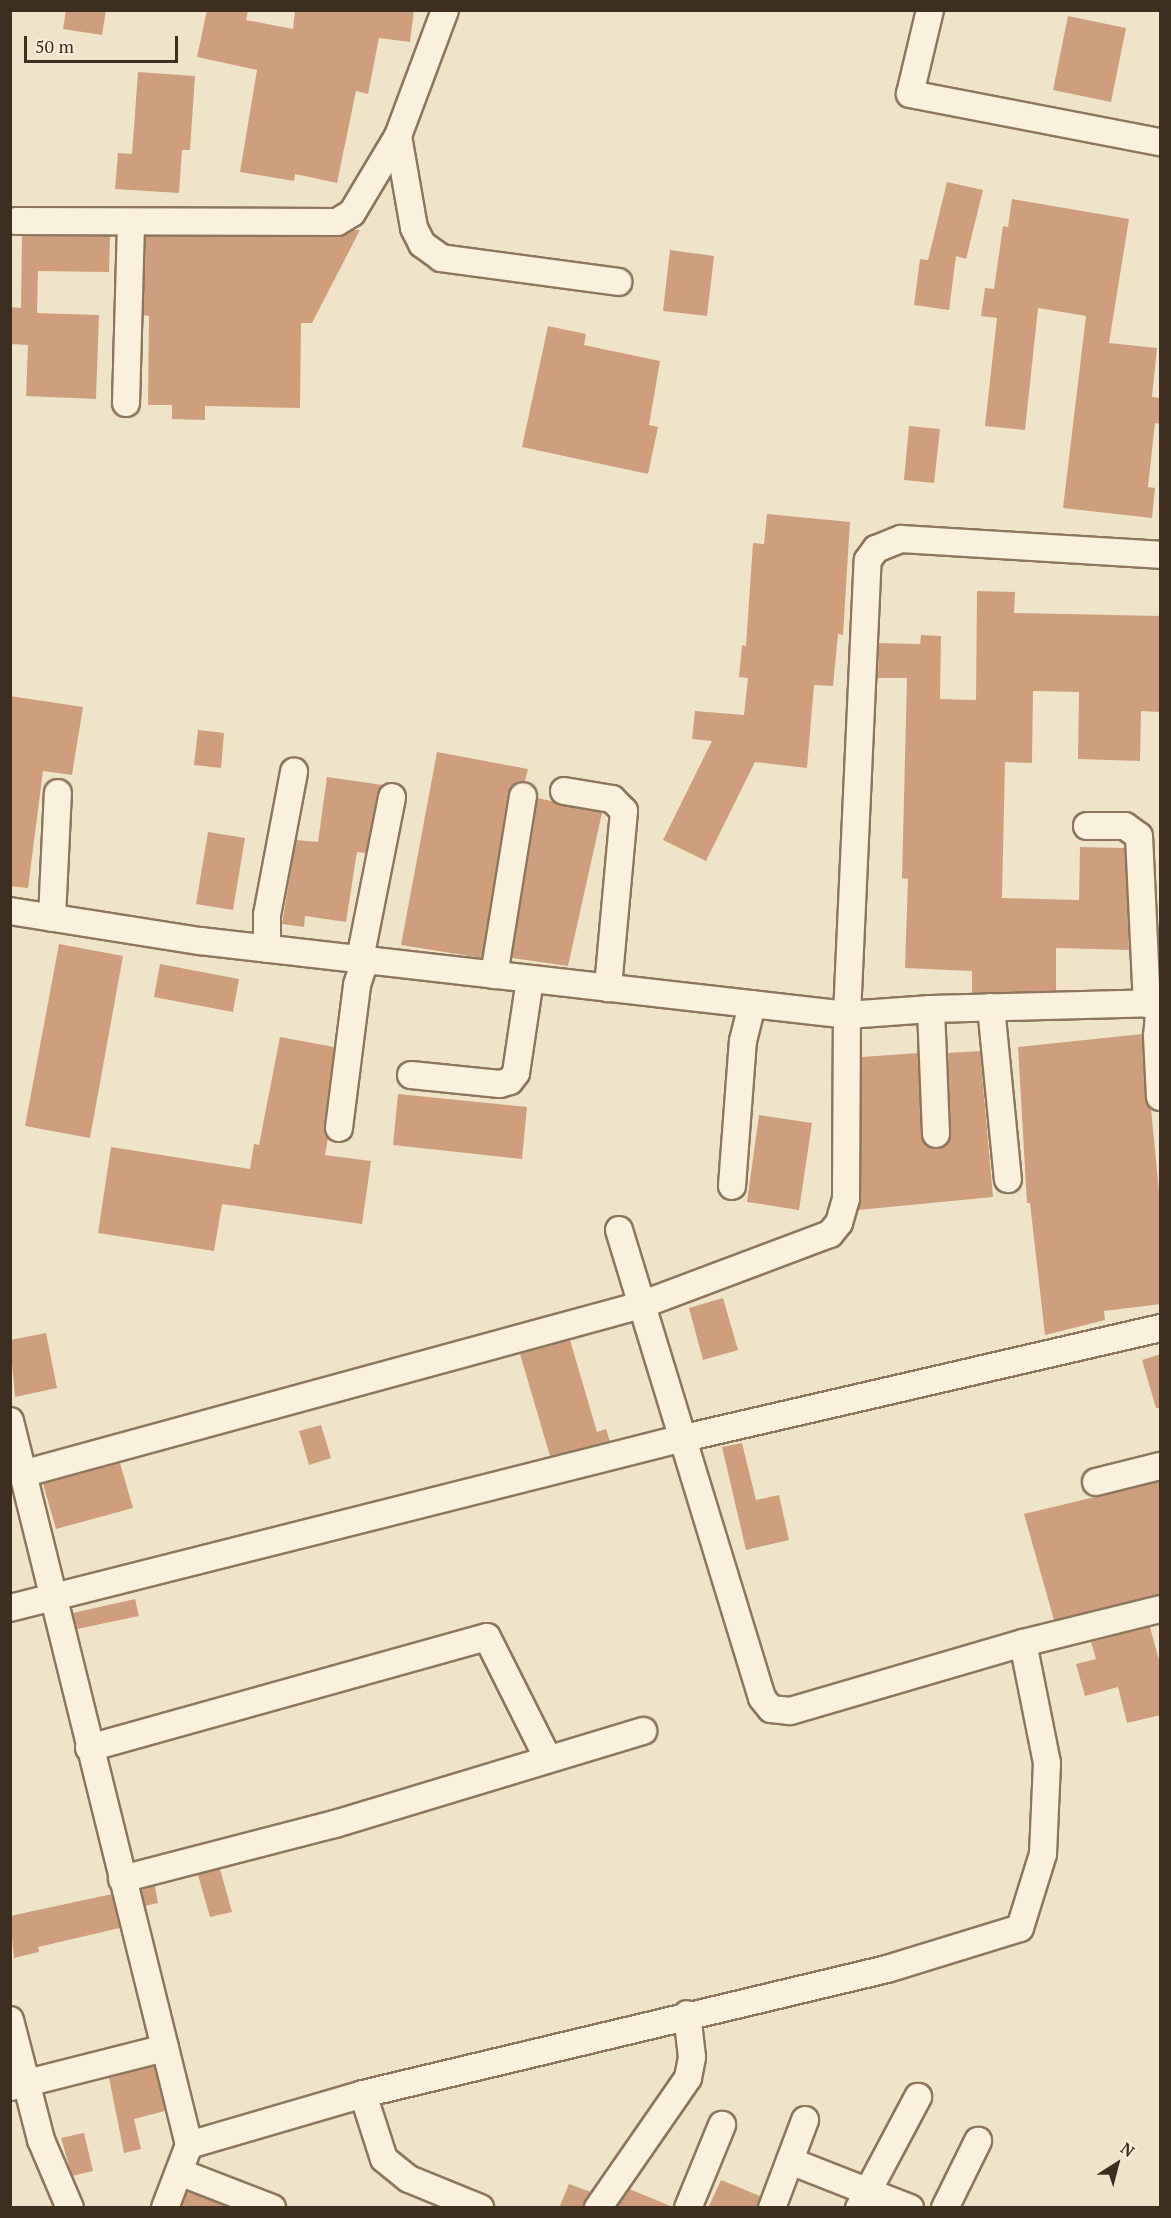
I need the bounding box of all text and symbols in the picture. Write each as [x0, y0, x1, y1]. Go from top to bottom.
scale bar [27, 24, 182, 62]
text: 50 m [35, 34, 74, 58]
north arrow [1087, 2134, 1147, 2194]
text: N [1116, 2137, 1139, 2162]

